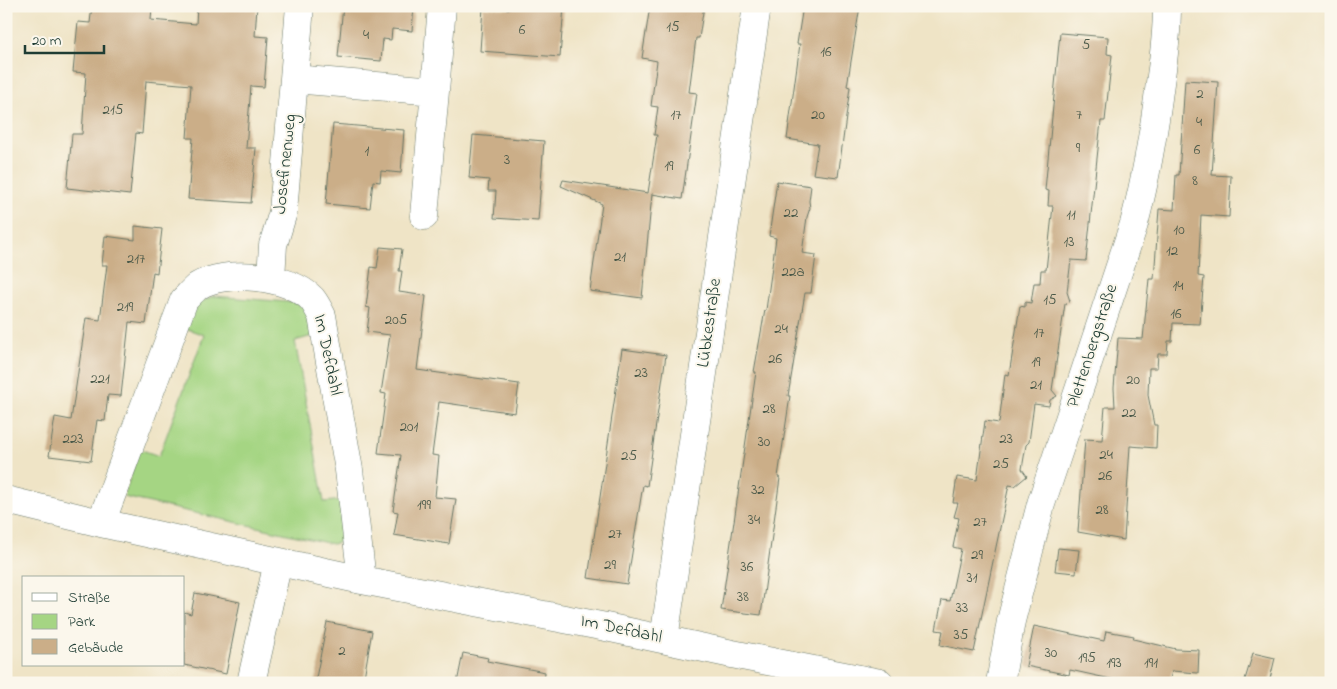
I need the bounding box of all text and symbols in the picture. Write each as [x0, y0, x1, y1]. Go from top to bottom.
house number: 15 [666, 16, 680, 38]
house number: 6 [519, 19, 526, 41]
scale bar [25, 22, 104, 54]
house number: 4 [363, 24, 369, 46]
text: 20 m [32, 30, 62, 52]
house number: 5 [1082, 34, 1091, 56]
house number: 16 [820, 41, 832, 63]
house number: 2 [1196, 83, 1204, 105]
house number: 215 [103, 99, 124, 121]
house number: 17 [671, 104, 681, 126]
house number: 20 [811, 104, 825, 126]
house number: 7 [1076, 104, 1082, 126]
house number: 4 [1196, 111, 1202, 133]
street label: Josefinenweg [268, 113, 305, 216]
house number: 9 [1076, 137, 1081, 159]
house number: 6 [1194, 139, 1201, 161]
house number: 1 [365, 140, 370, 162]
house number: 3 [504, 149, 510, 171]
house number: 19 [664, 155, 674, 177]
house number: 8 [1192, 170, 1198, 192]
house number: 22 [784, 202, 799, 224]
house number: 11 [1066, 204, 1076, 226]
house number: 10 [1173, 219, 1185, 241]
house number: 13 [1064, 231, 1074, 253]
house number: 12 [1166, 240, 1179, 262]
house number: 21 [614, 246, 626, 268]
house number: 217 [127, 248, 145, 270]
house number: 22a [781, 261, 805, 283]
house number: 14 [1173, 275, 1183, 297]
street label: Lübkestraße [691, 276, 729, 369]
street label: Plettenbergstraße [1061, 280, 1126, 412]
house number: 15 [1043, 289, 1057, 311]
house number: 219 [117, 296, 134, 318]
house number: 16 [1170, 303, 1182, 325]
house number: 205 [385, 309, 408, 331]
street label: Im Defdahl [306, 312, 348, 398]
house number: 24 [774, 318, 788, 340]
house number: 17 [1034, 322, 1044, 344]
house number: 26 [768, 348, 782, 370]
house number: 19 [1031, 351, 1041, 373]
house number: 23 [634, 362, 648, 384]
house number: 221 [90, 368, 110, 390]
house number: 20 [1126, 369, 1140, 391]
house number: 21 [1030, 374, 1042, 396]
house number: 28 [762, 398, 776, 420]
house number: 22 [1122, 402, 1137, 424]
house number: 201 [400, 416, 419, 438]
house number: 223 [62, 428, 84, 450]
house number: 23 [999, 428, 1013, 450]
house number: 30 [758, 431, 771, 453]
house number: 24 [1099, 444, 1113, 466]
house number: 25 [621, 445, 637, 467]
house number: 25 [993, 453, 1009, 475]
house number: 26 [1098, 465, 1112, 487]
house number: 32 [751, 479, 765, 501]
house number: 199 [417, 494, 431, 516]
house number: 28 [1095, 499, 1109, 521]
house number: 34 [748, 509, 760, 531]
house number: 27 [973, 511, 987, 533]
house number: 27 [608, 523, 622, 545]
house number: 29 [971, 544, 983, 566]
house number: 29 [604, 554, 616, 576]
house number: 36 [741, 556, 754, 578]
house number: 31 [967, 567, 978, 589]
legend [22, 576, 185, 666]
house number: 38 [737, 586, 749, 608]
text: Straße [68, 587, 110, 609]
house number: 33 [956, 597, 968, 619]
street label: Im Defdahl [578, 609, 664, 651]
text: Park [68, 611, 96, 633]
house number: 35 [954, 624, 969, 646]
text: Gebäude [68, 637, 124, 659]
house number: 2 [338, 640, 346, 662]
house number: 30 [1045, 642, 1058, 664]
house number: 195 [1078, 647, 1096, 669]
house number: 193 [1106, 652, 1122, 674]
house number: 191 [1144, 652, 1158, 674]

